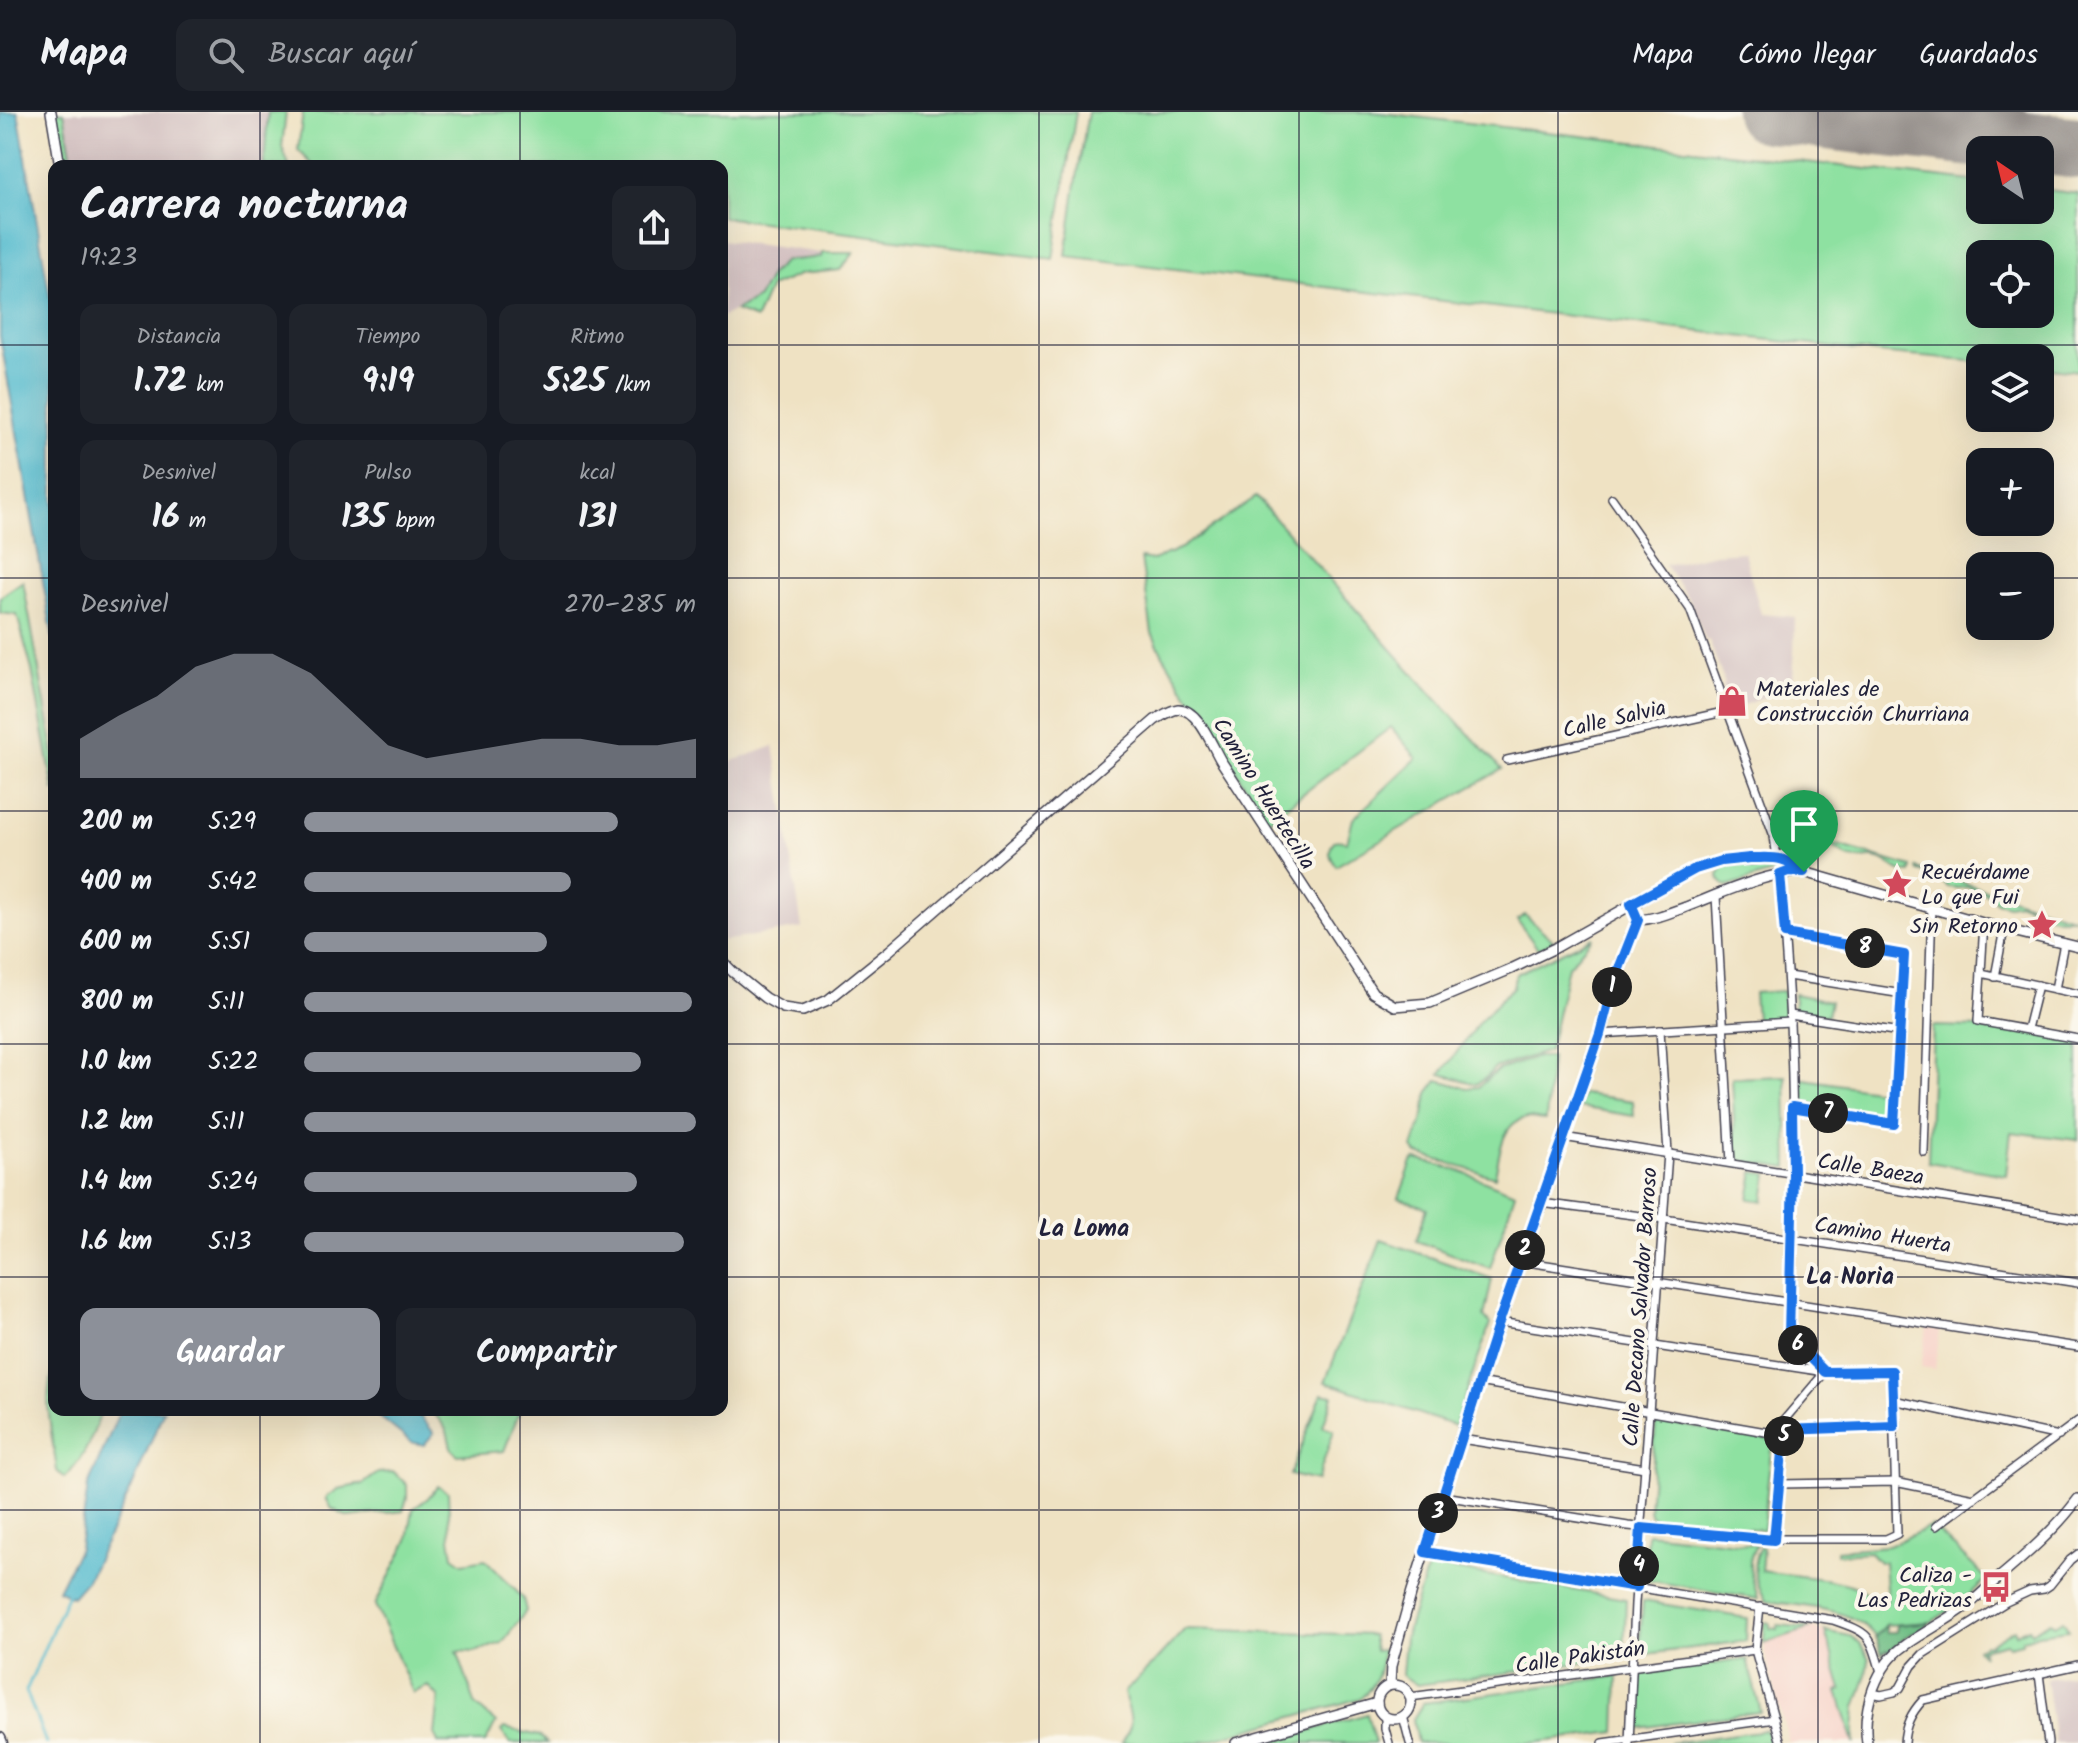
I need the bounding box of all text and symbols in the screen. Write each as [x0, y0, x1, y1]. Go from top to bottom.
search box [176, 19, 736, 91]
text: Mapa [40, 25, 128, 85]
text: Buscar aquí [268, 31, 414, 79]
icon: search [204, 33, 248, 77]
text: Mapa [1632, 33, 1694, 78]
text: Cómo llegar [1738, 33, 1875, 78]
text: Guardados [1919, 33, 2038, 78]
north arrow [1966, 136, 2054, 224]
map controls [1966, 136, 2054, 640]
text: Carrera nocturna [80, 172, 408, 242]
button: share [612, 186, 696, 270]
text: 19:23 [80, 237, 137, 279]
button: locate [1966, 240, 2054, 328]
text: Distancia [136, 320, 221, 355]
text: Tiempo [356, 320, 420, 355]
text: Ritmo [570, 320, 624, 355]
button: layers [1966, 344, 2054, 432]
text: 1.72 [133, 355, 187, 409]
text: 9:19 [361, 355, 415, 409]
text: 5:25 [544, 355, 606, 409]
text: km [187, 368, 224, 403]
text: /km [606, 368, 651, 403]
button: + [1966, 448, 2054, 536]
text: Desnivel [141, 456, 216, 491]
text: Pulso [364, 456, 412, 491]
text: kcal [579, 456, 615, 491]
text: 16 [151, 491, 180, 545]
text: 135 [341, 491, 387, 545]
text: 131 [578, 491, 617, 545]
text: m [180, 504, 206, 539]
text: bpm [387, 504, 435, 539]
button: − [1966, 552, 2054, 640]
text: Desnivel [80, 584, 169, 626]
text: 270–285 m [564, 584, 696, 626]
place label: Materiales de Construcción Churriana [1756, 673, 1970, 733]
shop icon: Materiales de Construcción Churriana [1715, 684, 1749, 718]
street label: Calle Salvia [1559, 692, 1670, 749]
street label: Camino Huertecilla [1202, 711, 1324, 877]
pin [1770, 790, 1838, 872]
text: 200 m [80, 801, 153, 843]
text: 5:29 [208, 801, 256, 843]
icon: arrive [1782, 802, 1826, 846]
place label: Recuérdame Lo que Fui [1921, 856, 2030, 916]
text: 400 m [80, 861, 152, 903]
text: 5:42 [208, 861, 258, 903]
place icon: Recuérdame Lo que Fui [1880, 867, 1914, 901]
place icon: Sin Retorno [2025, 908, 2059, 942]
place label: Sin Retorno [1910, 910, 2018, 945]
text: 600 m [80, 921, 152, 963]
text: 5:51 [208, 921, 250, 963]
pin: 8 [1845, 928, 1885, 968]
text: 8 [1859, 930, 1871, 965]
pin: 1 [1592, 967, 1632, 1007]
text: 1 [1609, 969, 1615, 1004]
text: 800 m [80, 981, 153, 1023]
text: 5:11 [208, 981, 245, 1023]
text: 1.0 km [80, 1041, 151, 1083]
text: 5:22 [208, 1041, 259, 1083]
pin: 7 [1808, 1093, 1848, 1133]
text: 7 [1823, 1095, 1833, 1130]
text: 1.2 km [80, 1101, 153, 1143]
text: 5:11 [208, 1101, 245, 1143]
street label: Calle Baeza [1815, 1145, 1926, 1196]
text: 1.4 km [80, 1161, 152, 1203]
text: 5:24 [208, 1161, 258, 1203]
street label: Calle Decano Salvador Barroso [1614, 1166, 1669, 1448]
street label: Camino Huerta [1812, 1208, 1954, 1265]
district label: La Loma [1039, 1210, 1129, 1249]
text: 1.6 km [80, 1221, 152, 1263]
text: 5:13 [208, 1221, 251, 1263]
pin: 2 [1505, 1230, 1545, 1270]
text: 2 [1519, 1232, 1531, 1267]
district label: La Noria [1806, 1258, 1894, 1297]
button: Guardar [80, 1308, 380, 1400]
button: Compartir [396, 1308, 696, 1400]
pin: 6 [1778, 1325, 1818, 1365]
text: 6 [1792, 1327, 1804, 1362]
pin: 5 [1764, 1416, 1804, 1456]
text: 5 [1778, 1418, 1790, 1453]
pin: 3 [1418, 1493, 1458, 1533]
text: 3 [1432, 1495, 1444, 1530]
pin: 4 [1619, 1546, 1659, 1586]
text: 4 [1633, 1548, 1645, 1583]
place label: Caliza - Las Pedrizas [1857, 1559, 1973, 1619]
bus stop icon: Caliza - Las Pedrizas [1979, 1570, 2013, 1604]
street label: Calle Pakistán [1513, 1632, 1648, 1685]

